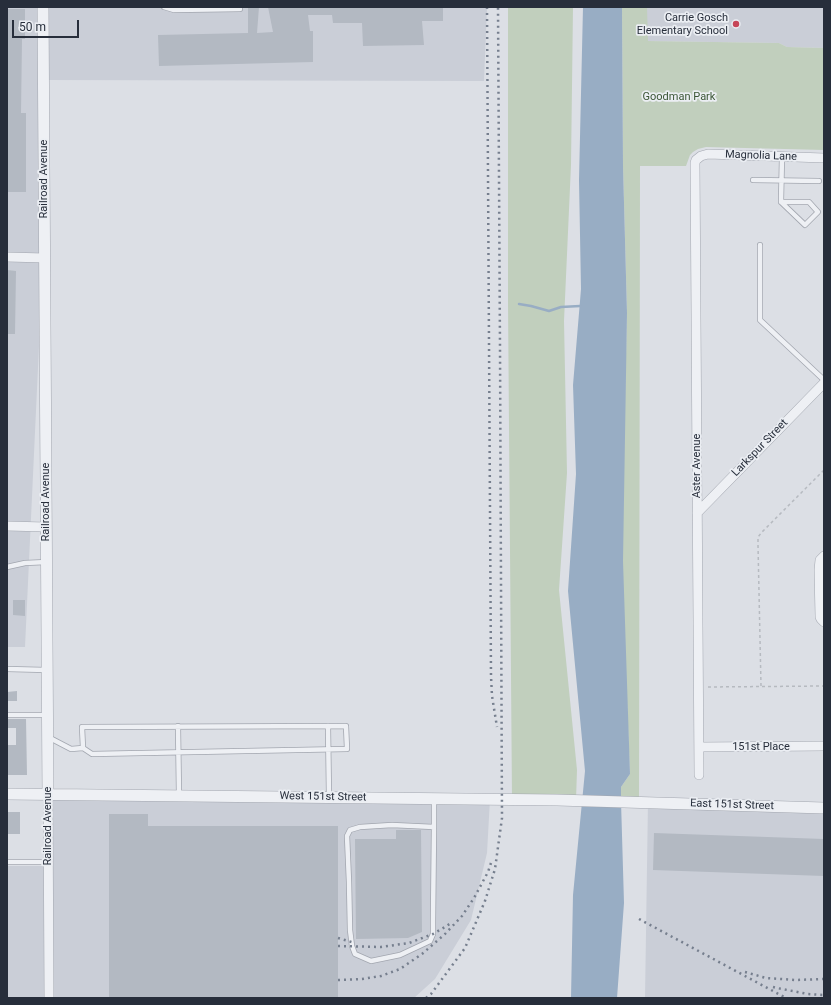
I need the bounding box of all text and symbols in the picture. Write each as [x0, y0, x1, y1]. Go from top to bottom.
place label: Carrie Gosch Elementary School [637, 11, 728, 37]
scale bar [14, 12, 81, 38]
marker: Carrie Gosch Elementary School [731, 19, 741, 29]
text: 50 m [19, 20, 46, 34]
park label: Goodman Park [643, 90, 715, 104]
street label: Railroad Avenue [37, 140, 51, 218]
street label: Magnolia Lane [725, 148, 797, 164]
street label: Larkspur Street [729, 417, 791, 479]
street label: Aster Avenue [690, 434, 704, 498]
street label: Railroad Avenue [39, 463, 53, 541]
street label: 151st Place [732, 740, 790, 754]
street label: Railroad Avenue [41, 787, 55, 865]
street label: West 151st Street [279, 790, 367, 804]
street label: East 151st Street [690, 797, 774, 813]

